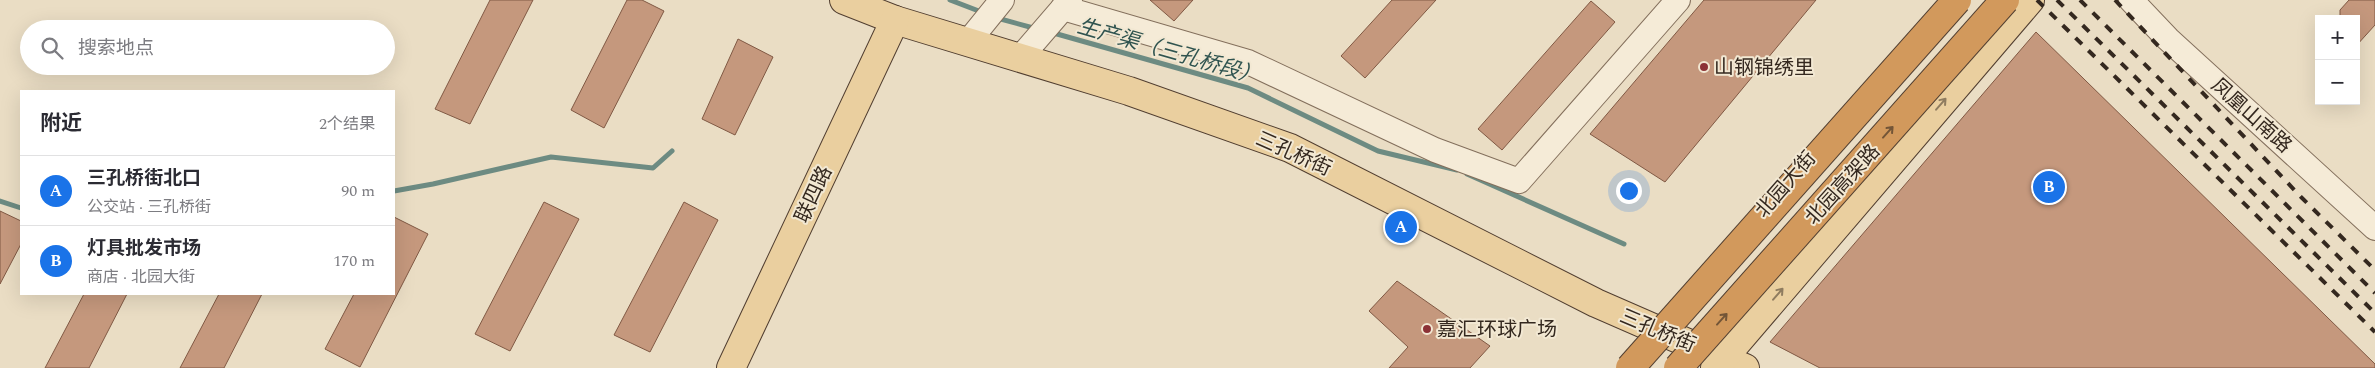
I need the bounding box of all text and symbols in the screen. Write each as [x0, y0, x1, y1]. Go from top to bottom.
water label: 生产渠（三孔桥段） [1073, 11, 1264, 93]
map controls [2315, 15, 2360, 105]
button: + [2315, 15, 2360, 60]
search box [20, 20, 395, 75]
icon: search [38, 34, 66, 62]
text: 搜索地点 [78, 34, 154, 63]
place label: 山钢锦绣里 [1714, 53, 1814, 83]
button: − [2315, 60, 2360, 105]
marker: 山钢锦绣里 [1698, 61, 1710, 73]
street label: 凤凰山南路 [2204, 71, 2299, 160]
one-way arrow [1935, 98, 1946, 111]
text: 附近 [40, 108, 82, 140]
text: 2个结果 [319, 112, 375, 136]
street label: 三孔桥街 [1251, 124, 1336, 184]
one-way arrow [1883, 125, 1894, 138]
street label: 北园高架路 [1798, 137, 1887, 232]
street label: 北园大街 [1748, 145, 1823, 225]
street label: 联四路 [788, 161, 840, 228]
text: 三孔桥街北口 [87, 164, 201, 193]
pin: B [2033, 168, 2065, 206]
your location [1616, 178, 1642, 204]
text: A [50, 179, 62, 203]
text: 90 m [341, 179, 375, 203]
text: 公交站 · 三孔桥街 [87, 195, 211, 219]
pin: A [1385, 208, 1417, 246]
text: 灯具批发市场 [87, 234, 201, 263]
text: B [50, 249, 62, 273]
text: 170 m [333, 249, 375, 273]
text: 商店 · 北园大街 [87, 265, 195, 289]
one-way arrow [1773, 288, 1784, 301]
street label: 三孔桥街 [1615, 301, 1700, 360]
one-way arrow [1716, 312, 1728, 325]
place label: 嘉汇环球广场 [1437, 315, 1557, 345]
marker: 嘉汇环球广场 [1421, 323, 1433, 335]

